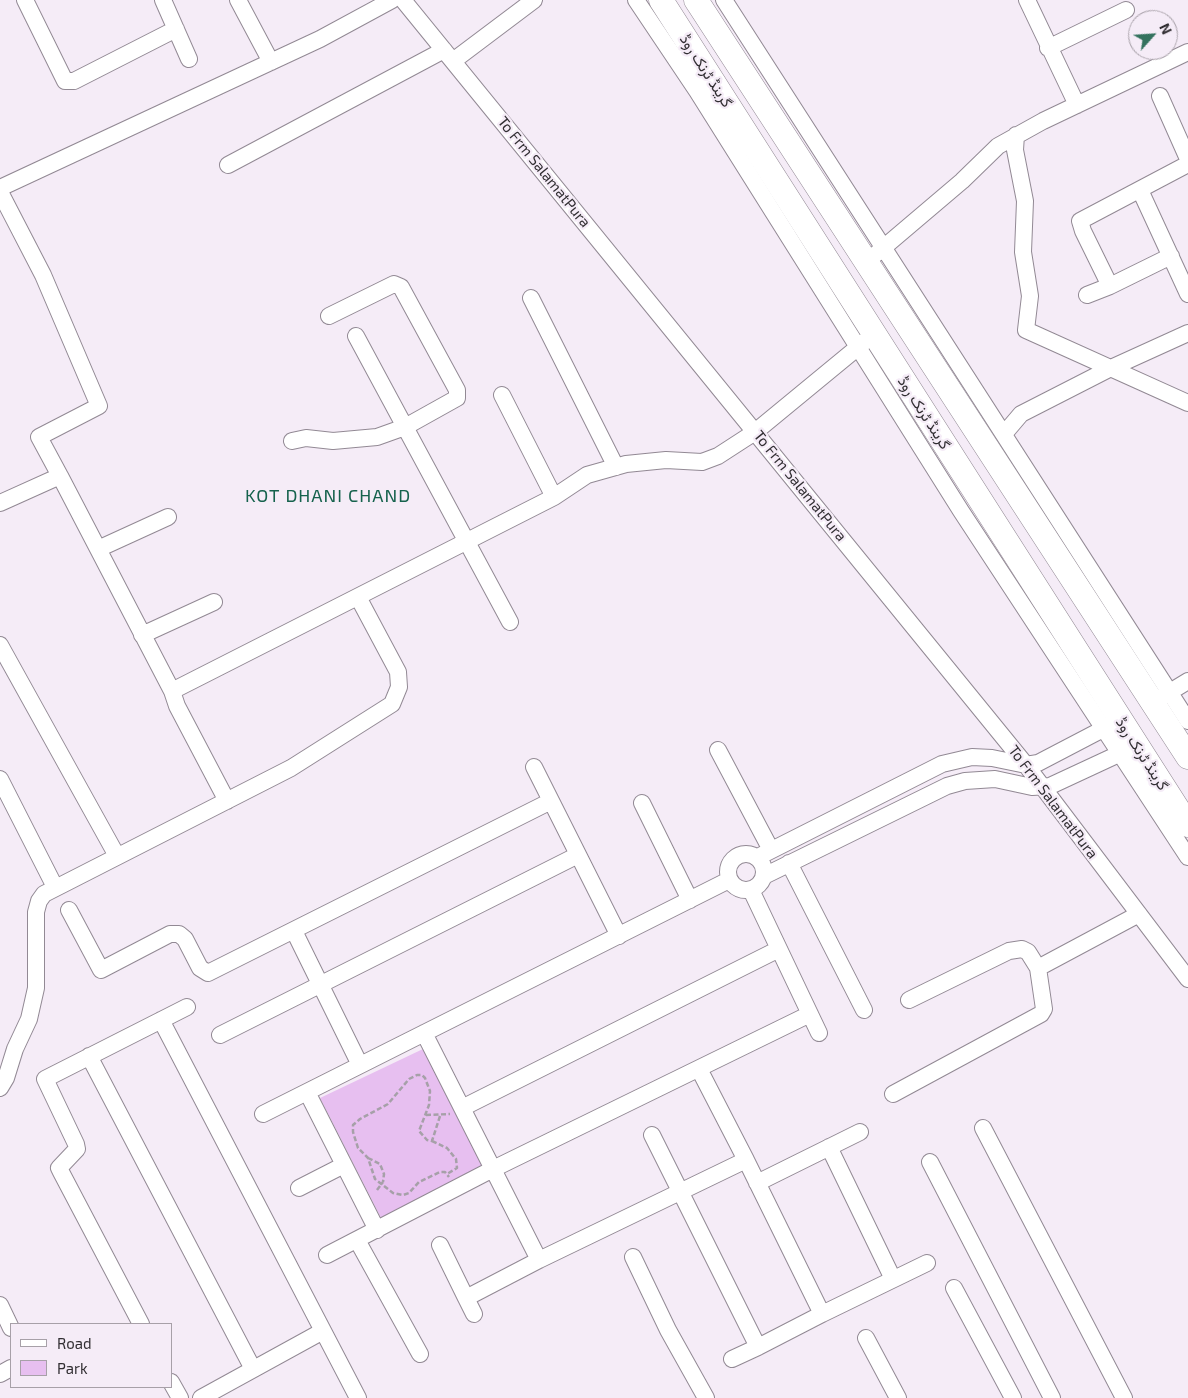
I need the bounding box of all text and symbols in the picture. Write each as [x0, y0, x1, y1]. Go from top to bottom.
north arrow [1128, 10, 1178, 60]
text: N [1156, 20, 1176, 37]
street label: گرینڈ ٹرنک روڈ [676, 31, 736, 111]
street label: To Frm SalamatPura [494, 113, 594, 231]
street label: گرینڈ ٹرنک روڈ [894, 373, 954, 453]
street label: To Frm SalamatPura [750, 427, 850, 545]
district label: KOT DHANI CHAND [243, 485, 413, 507]
street label: گرینڈ ٹرنک روڈ [1112, 714, 1172, 794]
street label: To Frm SalamatPura [1004, 742, 1102, 862]
legend [10, 1323, 172, 1388]
text: Road [57, 1334, 92, 1352]
text: Park [57, 1359, 88, 1377]

